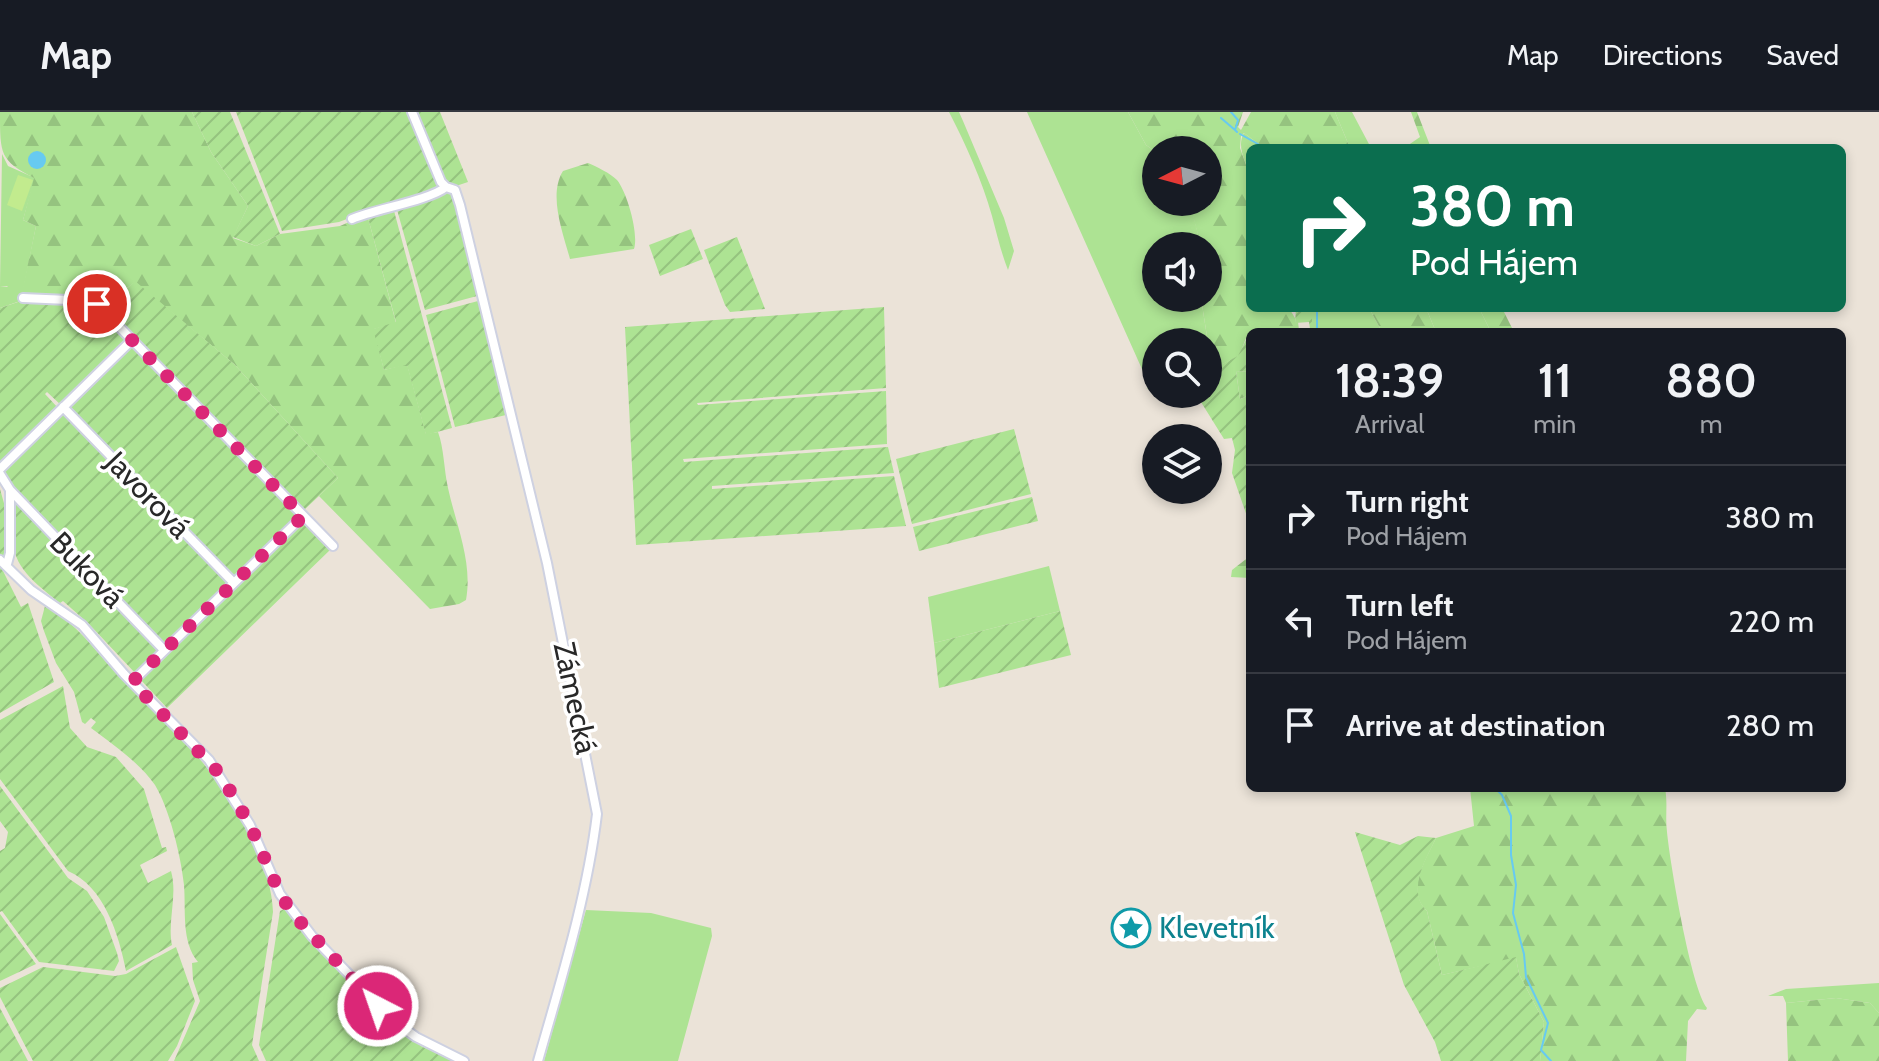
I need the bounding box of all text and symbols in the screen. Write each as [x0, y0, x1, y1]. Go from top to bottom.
text: Map [40, 32, 112, 79]
text: Map [1507, 38, 1559, 72]
text: Directions [1603, 38, 1722, 72]
text: Saved [1766, 38, 1839, 72]
north arrow [1142, 136, 1222, 216]
map controls [1142, 136, 1222, 504]
text: 380 m [1410, 172, 1575, 240]
icon: right [1278, 176, 1382, 280]
button: sound [1142, 232, 1222, 312]
text: Pod Hájem [1410, 240, 1578, 284]
pin [63, 270, 131, 338]
icon: arrive [75, 282, 119, 326]
button: search [1142, 328, 1222, 408]
text: 18:39 [1335, 351, 1444, 409]
text: 11 [1538, 351, 1572, 409]
text: 880 [1665, 351, 1757, 409]
text: Arrival [1355, 408, 1424, 440]
text: min [1533, 408, 1576, 440]
text: m [1700, 408, 1722, 440]
button: layers [1142, 424, 1222, 504]
street label: Javorová [97, 443, 199, 546]
text: Turn right [1346, 483, 1469, 520]
icon: right [1278, 495, 1322, 539]
text: 380 m [1726, 499, 1814, 536]
text: Pod Hájem [1346, 520, 1467, 552]
street label: Buková [42, 524, 133, 616]
text: Turn left [1346, 587, 1454, 624]
icon: left [1278, 599, 1322, 643]
text: 220 m [1729, 603, 1814, 640]
text: Pod Hájem [1346, 624, 1467, 656]
street label: Zámecká [546, 639, 606, 758]
icon: arrive [1278, 703, 1322, 747]
text: Arrive at destination [1346, 707, 1606, 744]
text: 280 m [1726, 707, 1814, 744]
place icon: Klevetník [1110, 907, 1152, 949]
place label: Klevetník [1159, 909, 1275, 946]
position arrow [336, 964, 420, 1048]

